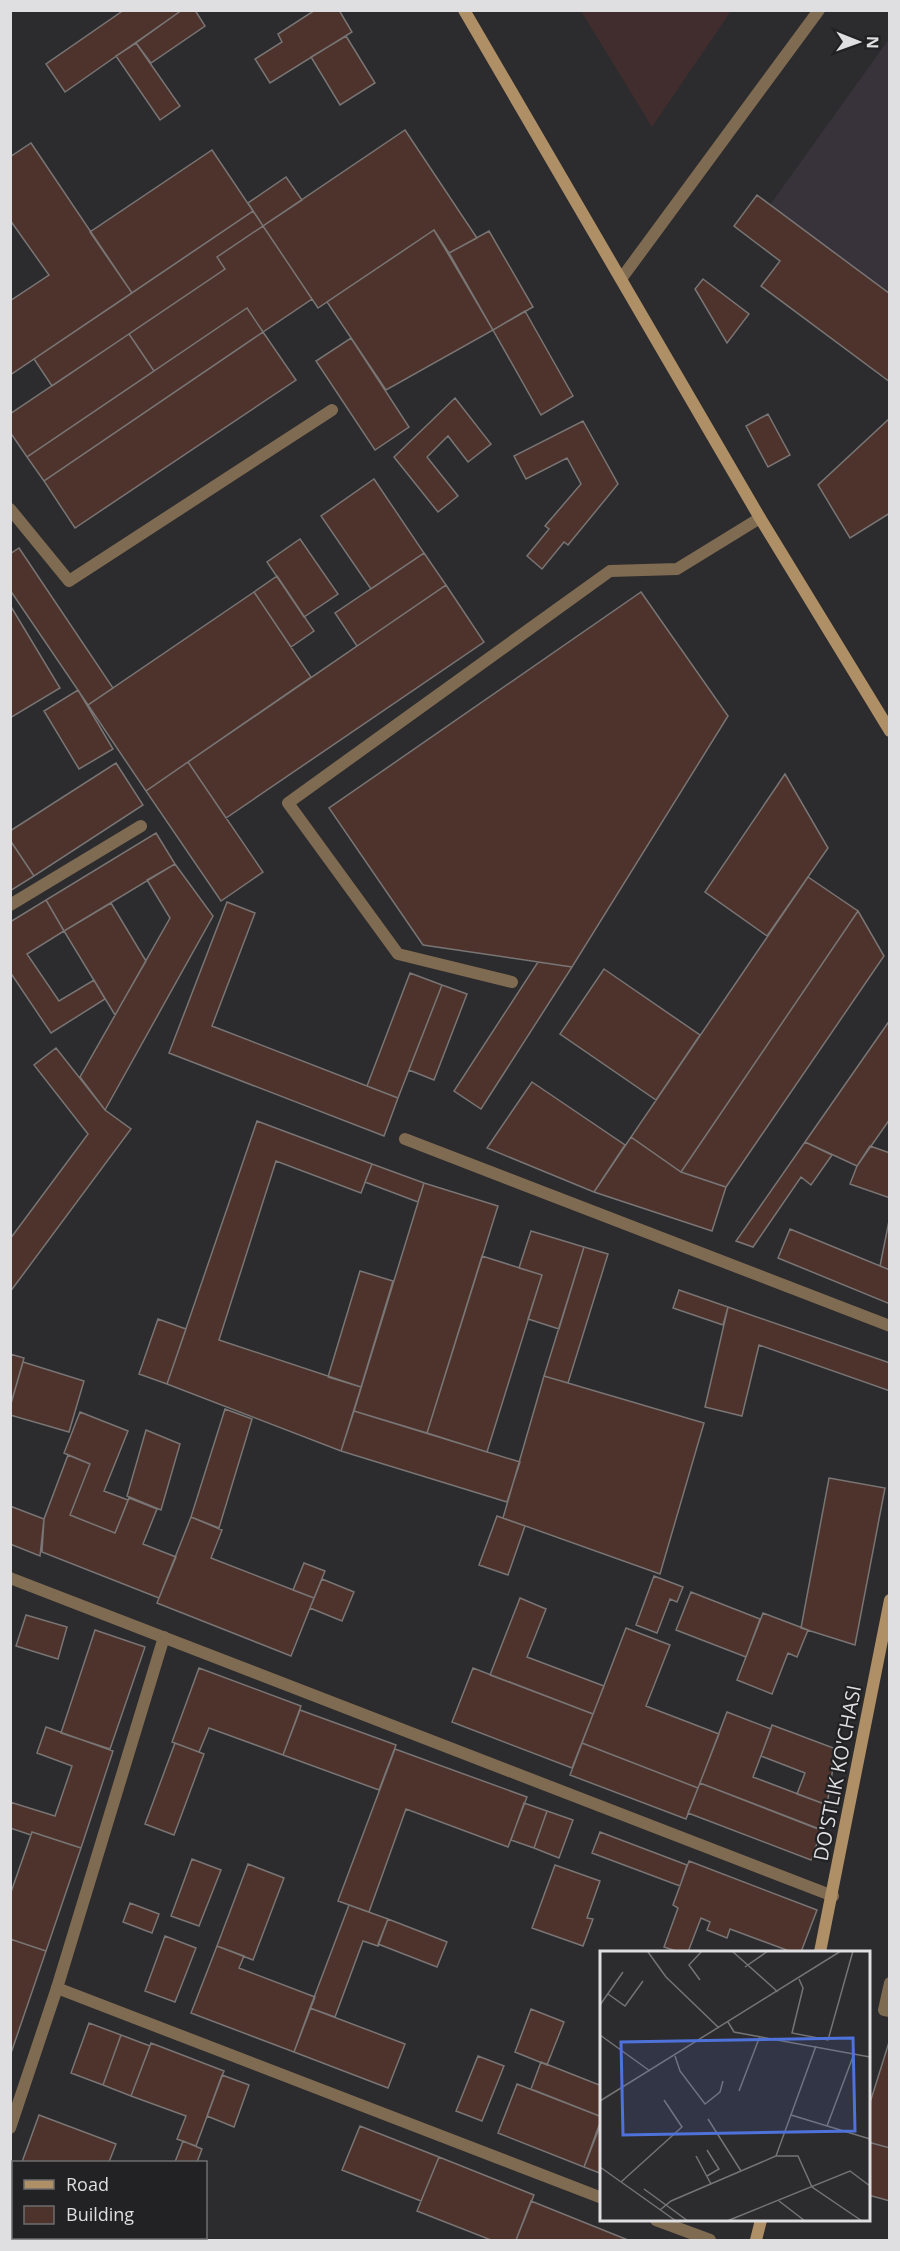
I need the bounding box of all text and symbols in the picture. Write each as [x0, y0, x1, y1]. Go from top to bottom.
north arrow [828, 12, 888, 72]
text: N [862, 36, 884, 49]
street label: DO'STLIK KO'CHASI [807, 1683, 867, 1863]
inset map [600, 1951, 870, 2221]
legend [12, 2161, 207, 2239]
text: Road [66, 2172, 109, 2196]
text: Building [66, 2202, 134, 2226]

